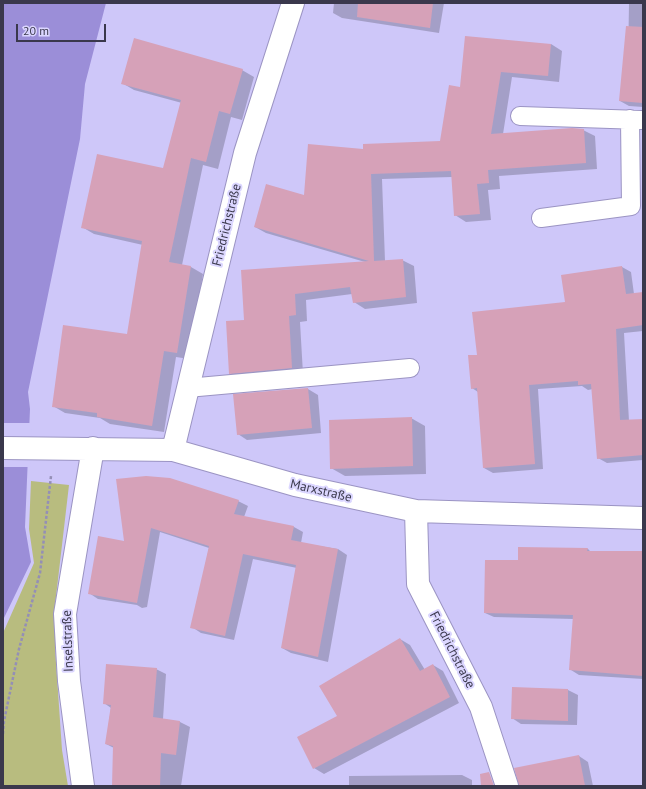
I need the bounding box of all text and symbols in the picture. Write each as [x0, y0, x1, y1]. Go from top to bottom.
scale bar [18, 16, 108, 42]
text: 20 m [23, 23, 49, 38]
street label: Friedrichstraße [209, 182, 245, 268]
street label: Marxstraße [289, 476, 353, 506]
street label: Friedrichstraße [426, 609, 478, 691]
street label: Inselstraße [59, 610, 77, 672]

